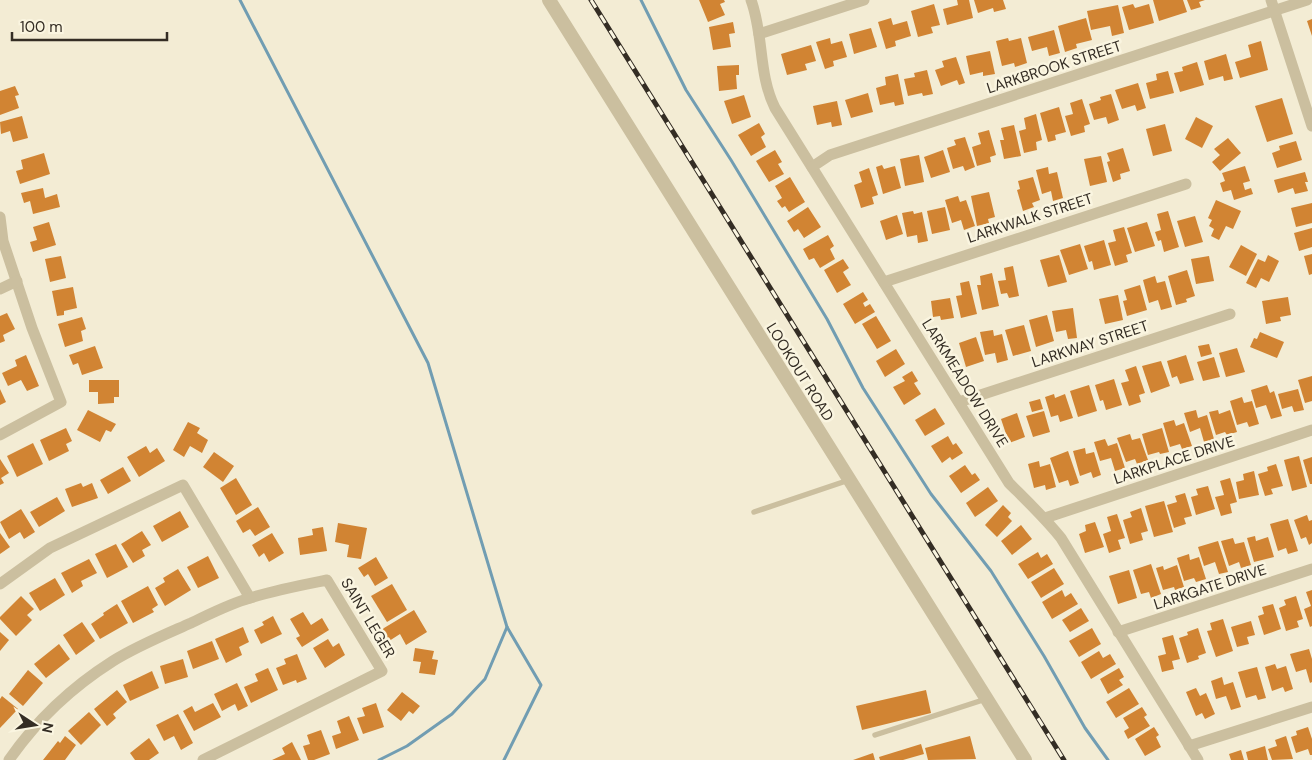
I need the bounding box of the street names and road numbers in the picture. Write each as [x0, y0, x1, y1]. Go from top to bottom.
street label: LARKBROOK STREET [984, 36, 1124, 98]
street label: LARKWALK STREET [965, 188, 1095, 248]
street label: LARKMEADOW DRIVE [917, 315, 1013, 451]
street label: LARKWAY STREET [1029, 316, 1151, 372]
street label: LOOKOUT ROAD [762, 319, 838, 425]
street label: LARKPLACE DRIVE [1111, 431, 1237, 489]
street label: LARKGATE DRIVE [1151, 559, 1269, 615]
street label: SAINT LEGER [336, 574, 400, 662]

